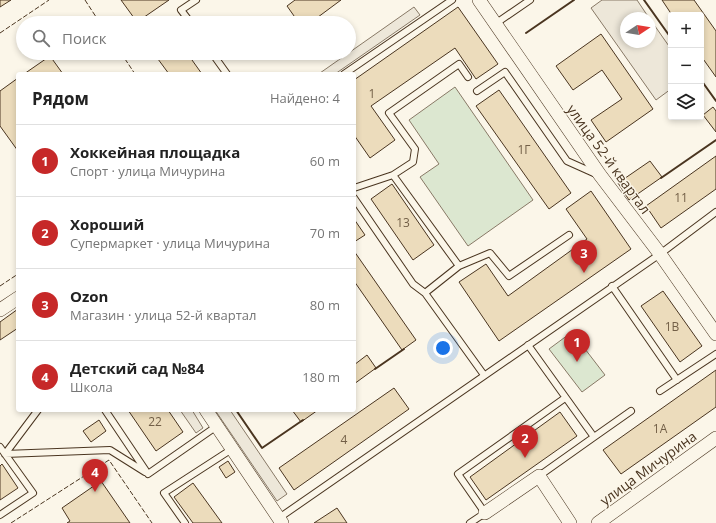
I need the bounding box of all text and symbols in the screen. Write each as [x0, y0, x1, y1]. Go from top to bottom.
north arrow [620, 12, 656, 48]
map controls [668, 12, 704, 120]
button: + [668, 12, 704, 48]
search box [16, 16, 356, 60]
icon: search [30, 27, 52, 49]
text: Поиск [62, 28, 106, 48]
button: − [668, 48, 704, 84]
button: layers [668, 84, 704, 120]
house number: 1 [369, 85, 375, 102]
text: Рядом [32, 87, 89, 110]
text: Найдено: 4 [270, 89, 340, 107]
street label: улица 52-й квартал [563, 100, 655, 218]
house number: 1Г [517, 141, 531, 158]
text: Хоккейная площадка [70, 142, 240, 162]
text: 1 [41, 152, 49, 170]
text: 60 m [310, 152, 340, 170]
text: Спорт · улица Мичурина [70, 162, 225, 180]
house number: 11 [674, 189, 688, 206]
text: Хороший [70, 214, 144, 234]
house number: 13 [396, 214, 410, 231]
text: 2 [41, 224, 49, 242]
text: 70 m [310, 224, 340, 242]
text: Супермаркет · улица Мичурина [70, 234, 270, 252]
pin: 3 [571, 240, 597, 273]
text: Ozon [70, 286, 108, 306]
text: 3 [41, 296, 49, 314]
text: 80 m [310, 296, 340, 314]
text: Магазин · улица 52-й квартал [70, 306, 256, 324]
house number: 1В [665, 318, 680, 335]
pin: 1 [564, 329, 590, 362]
your location [433, 338, 453, 358]
text: Детский сад №84 [70, 358, 204, 378]
text: 4 [41, 368, 49, 386]
text: 180 m [302, 368, 340, 386]
text: Школа [70, 378, 113, 396]
house number: 22 [148, 413, 162, 430]
house number: 1А [653, 420, 668, 437]
pin: 2 [512, 425, 538, 458]
street label: улица Мичурина [596, 426, 700, 510]
house number: 4 [341, 431, 348, 448]
pin: 4 [82, 459, 108, 492]

